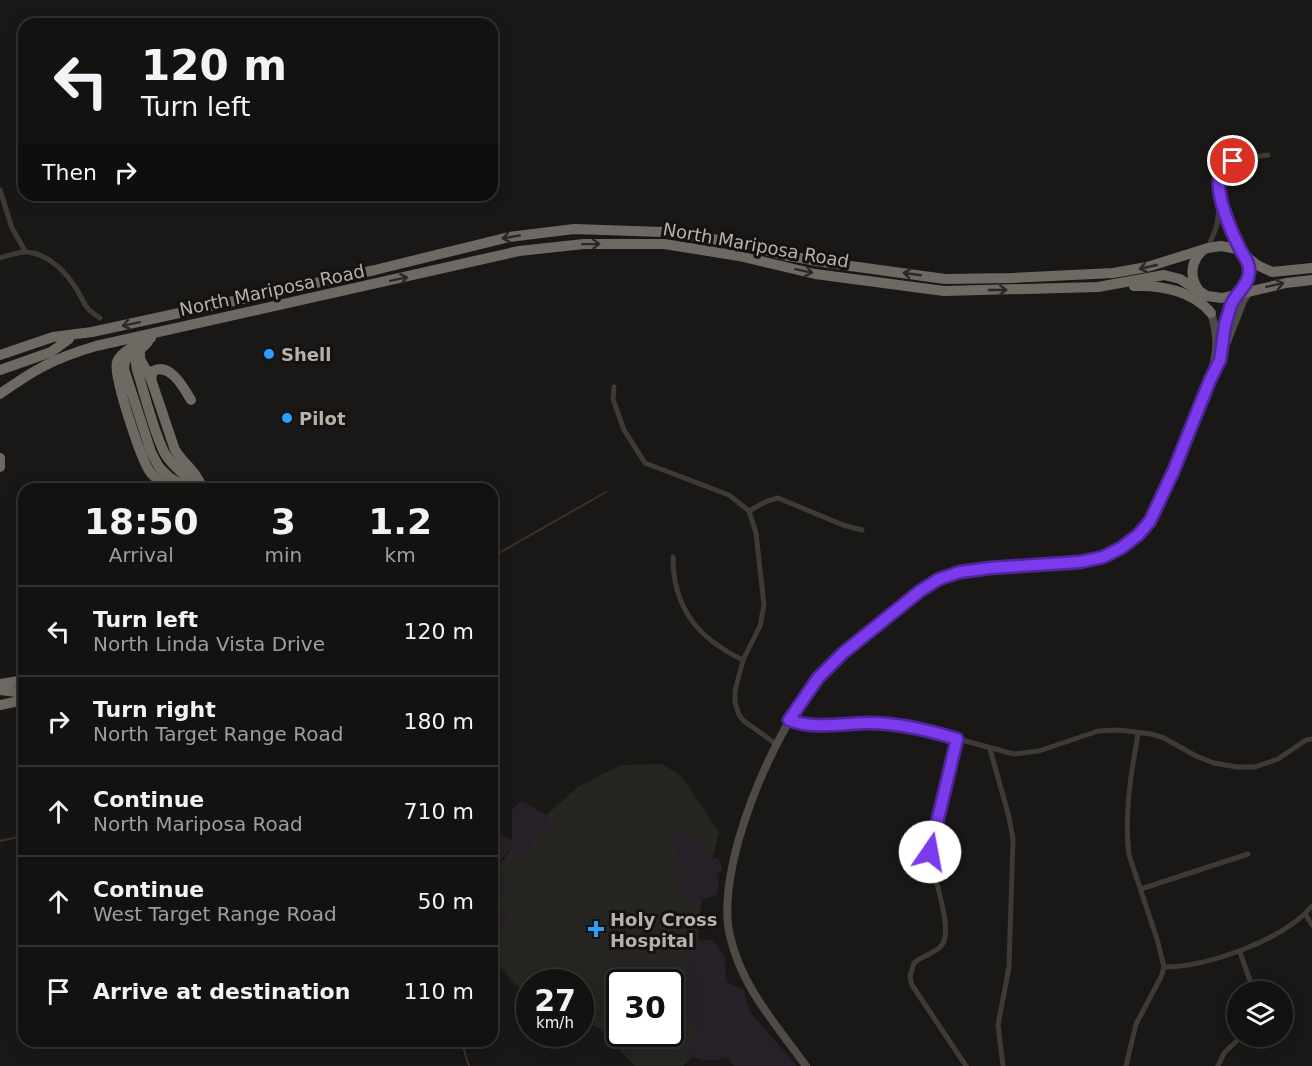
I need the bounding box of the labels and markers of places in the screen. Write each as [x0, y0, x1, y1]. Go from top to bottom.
pin [1207, 135, 1258, 186]
place label: Shell [281, 344, 331, 365]
marker: Shell [262, 347, 276, 361]
place label: Pilot [299, 408, 346, 429]
marker: Pilot [280, 411, 294, 425]
place label: Holy Cross Hospital [610, 909, 717, 951]
marker: Holy Cross Hospital [587, 920, 605, 938]

